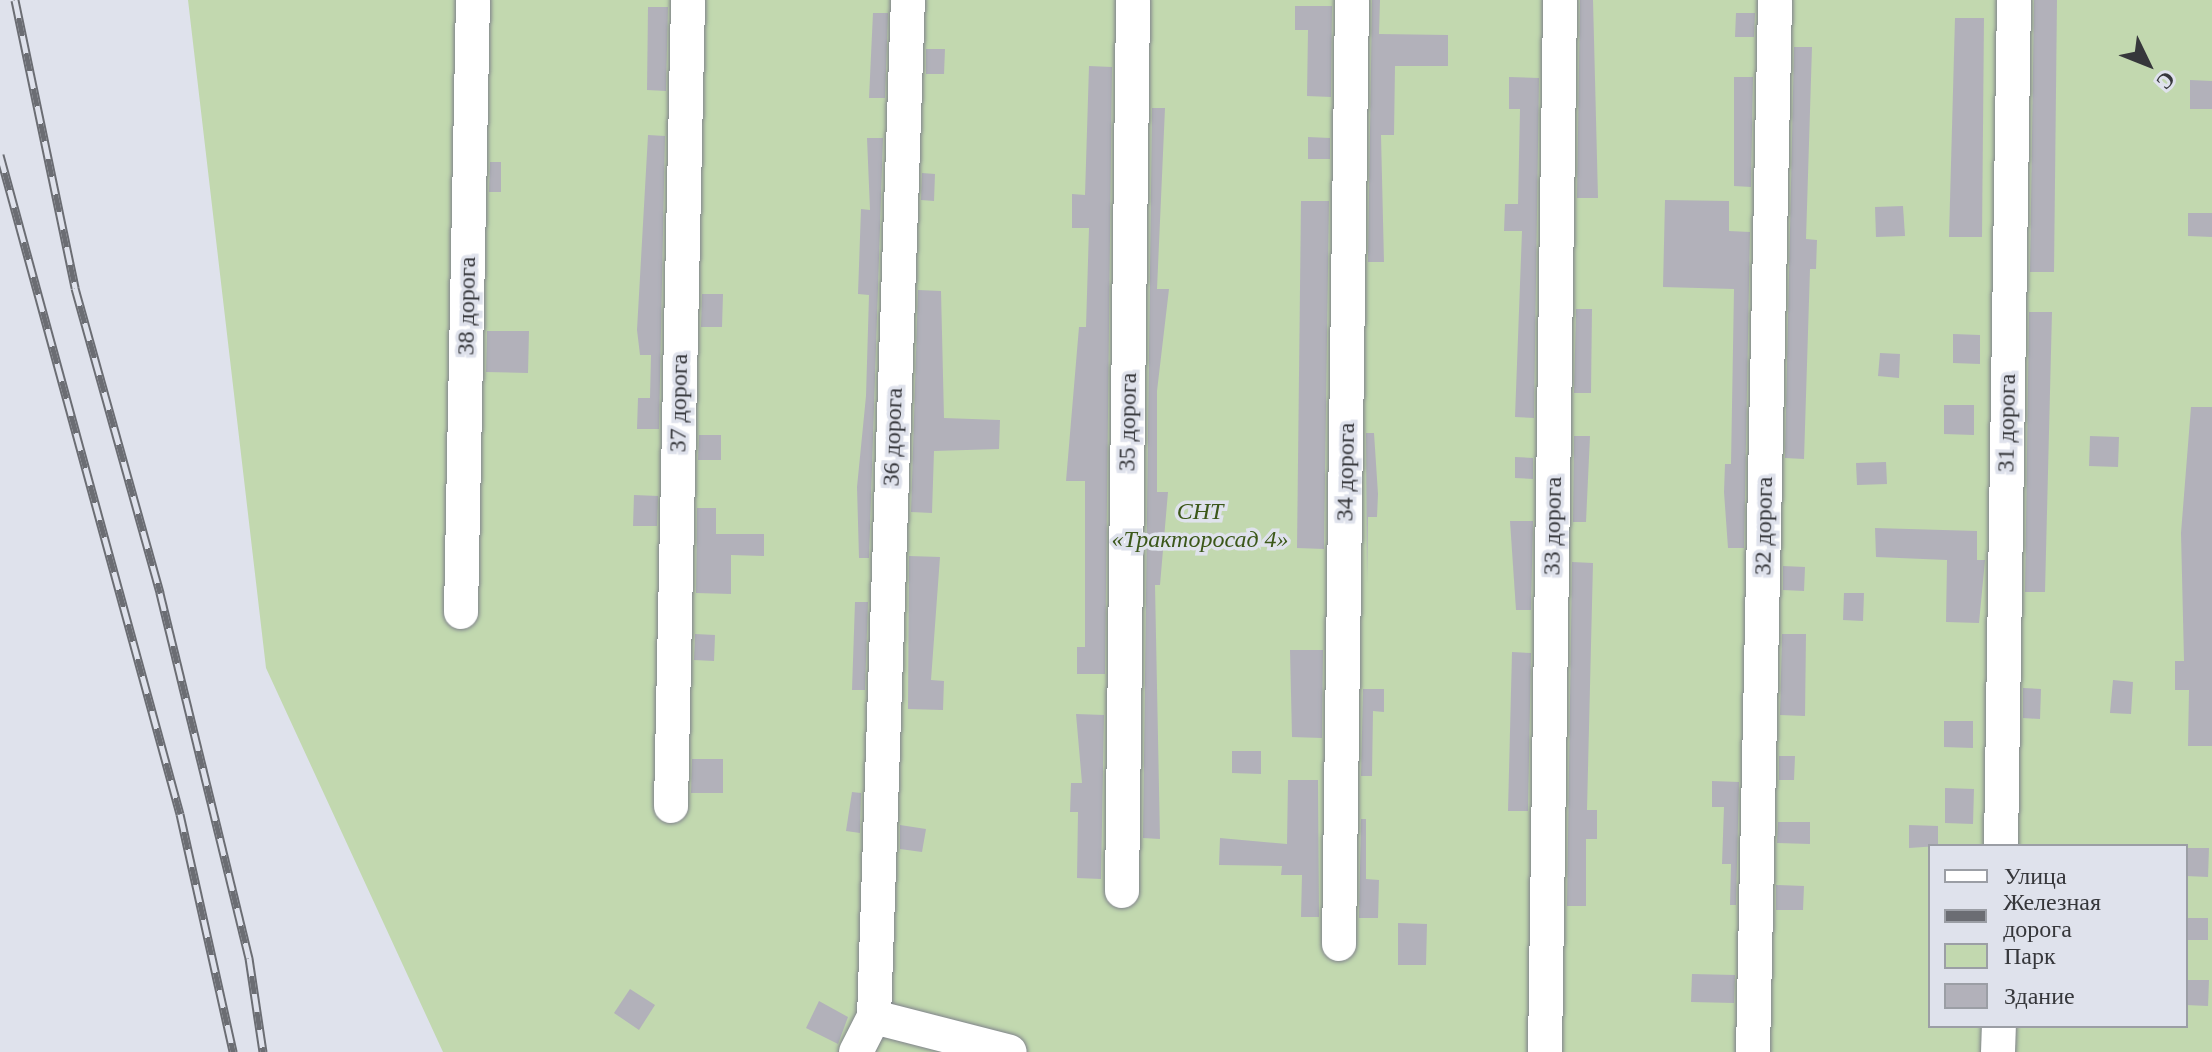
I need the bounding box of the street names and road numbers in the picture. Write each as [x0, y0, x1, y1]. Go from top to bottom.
street label: 38 дорога [452, 256, 482, 356]
street label: 37 дорога [664, 353, 694, 453]
street label: 35 дорога [1113, 372, 1143, 472]
street label: 31 дорога [1992, 373, 2022, 473]
street label: 36 дорога [877, 387, 909, 487]
street label: 34 дорога [1331, 422, 1361, 522]
street label: 33 дорога [1538, 476, 1568, 576]
street label: 32 дорога [1749, 476, 1779, 576]

